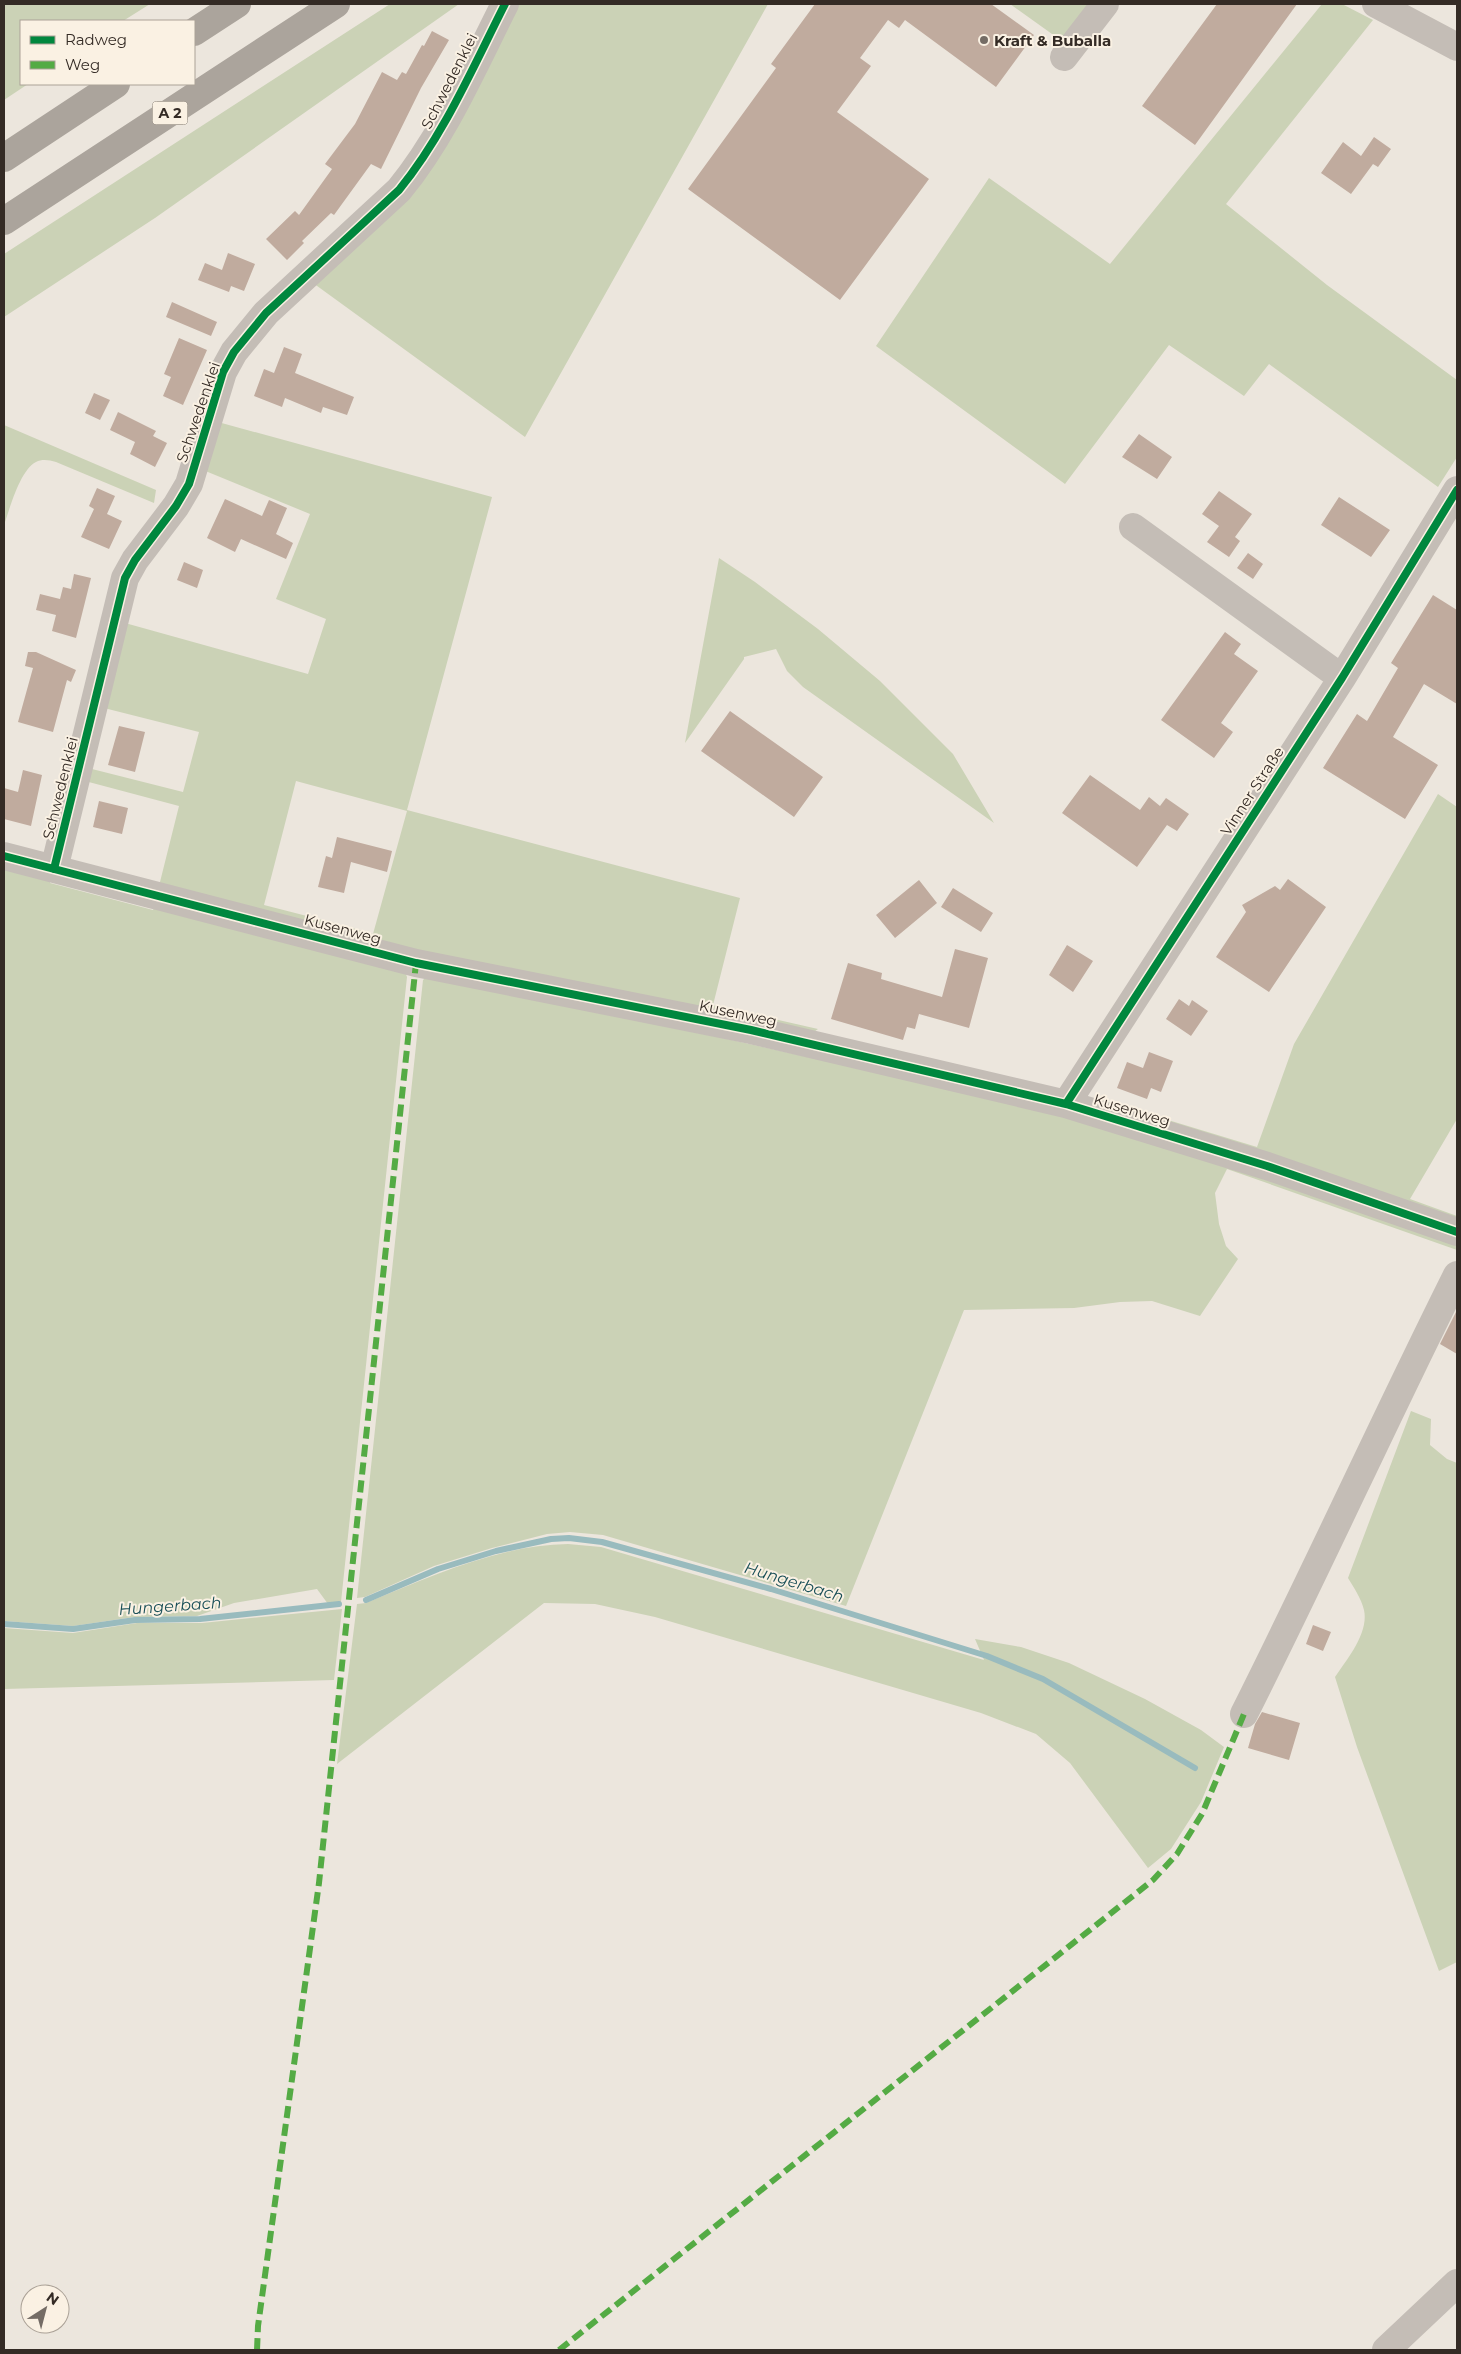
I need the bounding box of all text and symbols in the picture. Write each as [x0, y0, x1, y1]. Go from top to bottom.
legend [20, 20, 195, 85]
text: Radweg [65, 30, 127, 49]
street label: Schwedenklei [417, 30, 481, 132]
place label: Kraft & Buballa [994, 31, 1111, 50]
marker: Kraft & Buballa [978, 34, 990, 46]
text: Weg [65, 55, 100, 74]
road number: A 2 [152, 102, 188, 125]
street label: Schwedenklei [172, 359, 224, 465]
street label: Schwedenklei [38, 735, 82, 841]
street label: Vinner Straße [1216, 743, 1288, 839]
street label: Kusenweg [302, 910, 384, 948]
street label: Kusenweg [697, 995, 779, 1031]
street label: Kusenweg [1091, 1089, 1173, 1131]
water label: Hungerbach [742, 1558, 846, 1606]
water label: Hungerbach [118, 1593, 222, 1619]
north arrow [20, 2284, 70, 2334]
text: N [43, 2288, 63, 2309]

